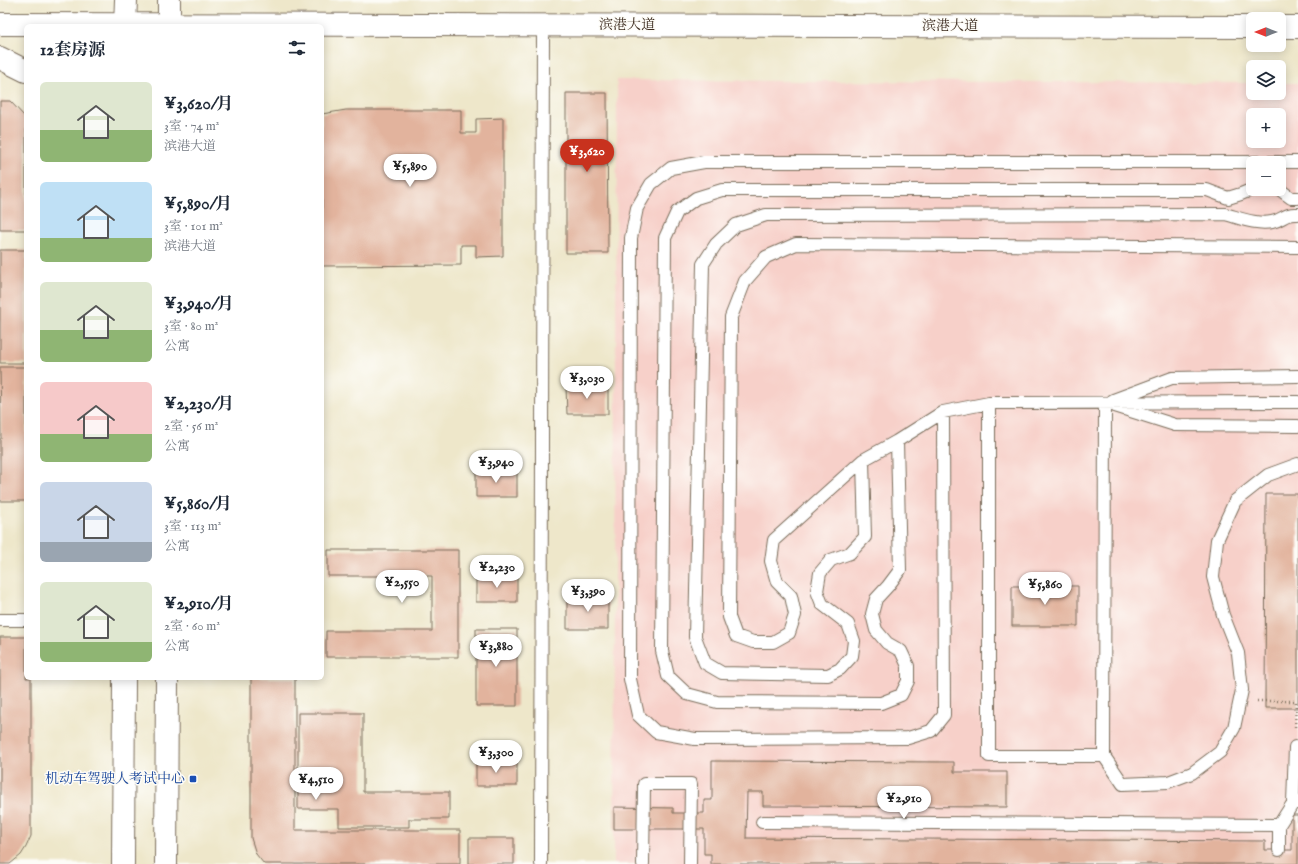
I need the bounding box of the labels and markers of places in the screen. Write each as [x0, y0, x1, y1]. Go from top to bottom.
pin: ¥3,620 [554, 139, 620, 173]
pin: ¥5,890 [377, 154, 443, 188]
pin: ¥3,030 [554, 366, 620, 400]
pin: ¥3,940 [463, 450, 529, 484]
pin: ¥2,230 [464, 555, 530, 589]
pin: ¥2,550 [369, 570, 435, 604]
pin: ¥5,860 [1012, 572, 1078, 606]
pin: ¥3,390 [555, 579, 621, 613]
pin: ¥3,880 [463, 634, 529, 668]
pin: ¥3,300 [463, 740, 529, 774]
pin: ¥4,510 [283, 767, 349, 801]
place label: 机动车驾驶人考试中心 [45, 770, 185, 788]
marker: 机动车驾驶人考试中心 [188, 774, 198, 784]
pin: ¥2,910 [871, 786, 937, 820]

